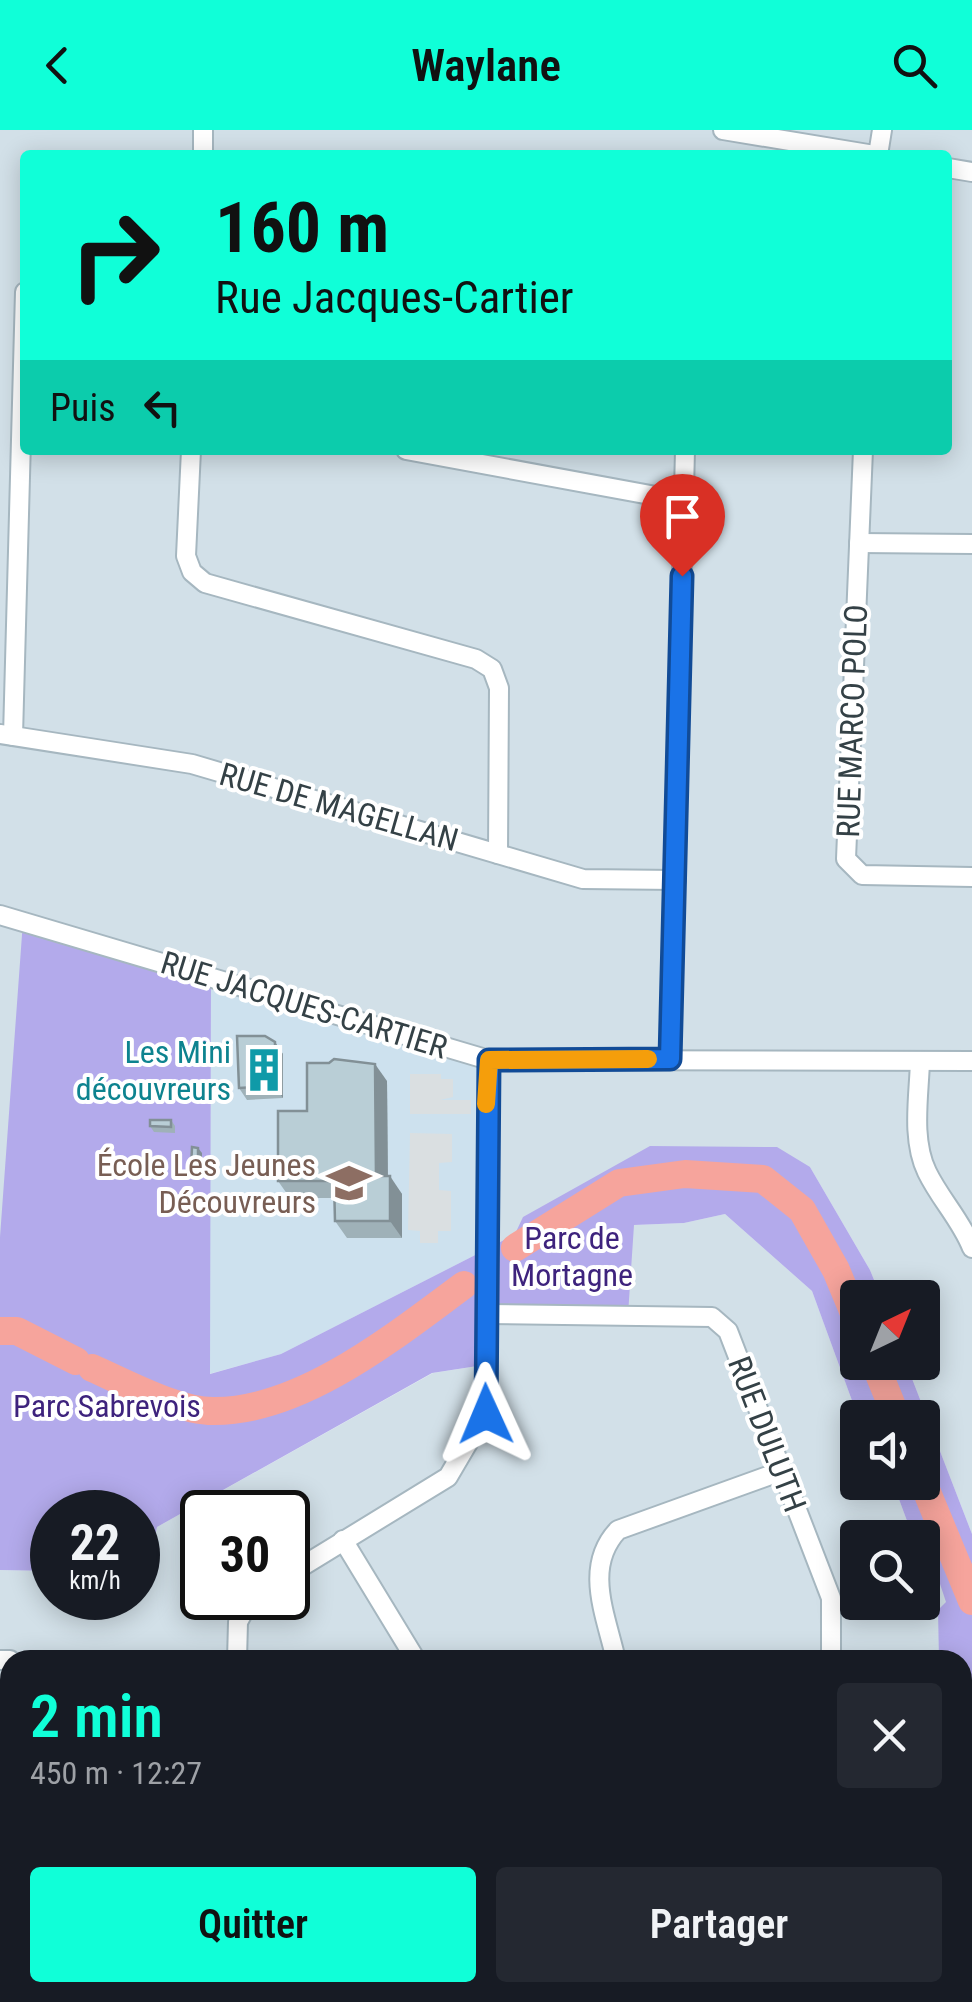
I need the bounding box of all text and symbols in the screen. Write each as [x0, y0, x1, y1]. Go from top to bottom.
icon: back [30, 38, 85, 93]
icon: search [887, 38, 942, 93]
text: Waylane [411, 39, 561, 92]
text: 160 m [215, 187, 389, 269]
icon: right [50, 190, 180, 320]
text: Rue Jacques-Cartier [215, 271, 574, 324]
icon: left [135, 380, 190, 435]
text: Puis [50, 386, 115, 430]
pin [640, 474, 725, 577]
icon: arrive [655, 489, 710, 544]
street label: RUE MARCO POLO [829, 604, 875, 838]
street label: RUE DE MAGELLAN [215, 755, 463, 859]
street label: RUE JACQUES-CARTIER [156, 943, 452, 1067]
place label: Les Mini découvreurs [76, 1033, 231, 1108]
building icon: Les Mini découvreurs [240, 1046, 288, 1094]
place label: École Les Jeunes Découvreurs [97, 1146, 316, 1221]
school or university icon: École Les Jeunes Découvreurs [325, 1159, 373, 1207]
park label: Parc de Mortagne [511, 1219, 633, 1294]
north arrow [840, 1280, 940, 1380]
map controls [840, 1280, 940, 1620]
street label: RUE DULUTH [720, 1351, 814, 1517]
position arrow [434, 1362, 538, 1466]
park label: Parc Sabrevois [13, 1387, 201, 1425]
button: sound [840, 1400, 940, 1500]
speed limit sign: 30 [180, 1490, 310, 1620]
text: 22 [70, 1514, 120, 1572]
button: search [840, 1520, 940, 1620]
text: km/h [69, 1566, 121, 1595]
text: 2 min [30, 1681, 163, 1752]
button: close [837, 1683, 942, 1788]
text: 450 m · 12:27 [30, 1754, 202, 1792]
button: Quitter [30, 1867, 476, 1982]
button: Partager [496, 1867, 942, 1982]

